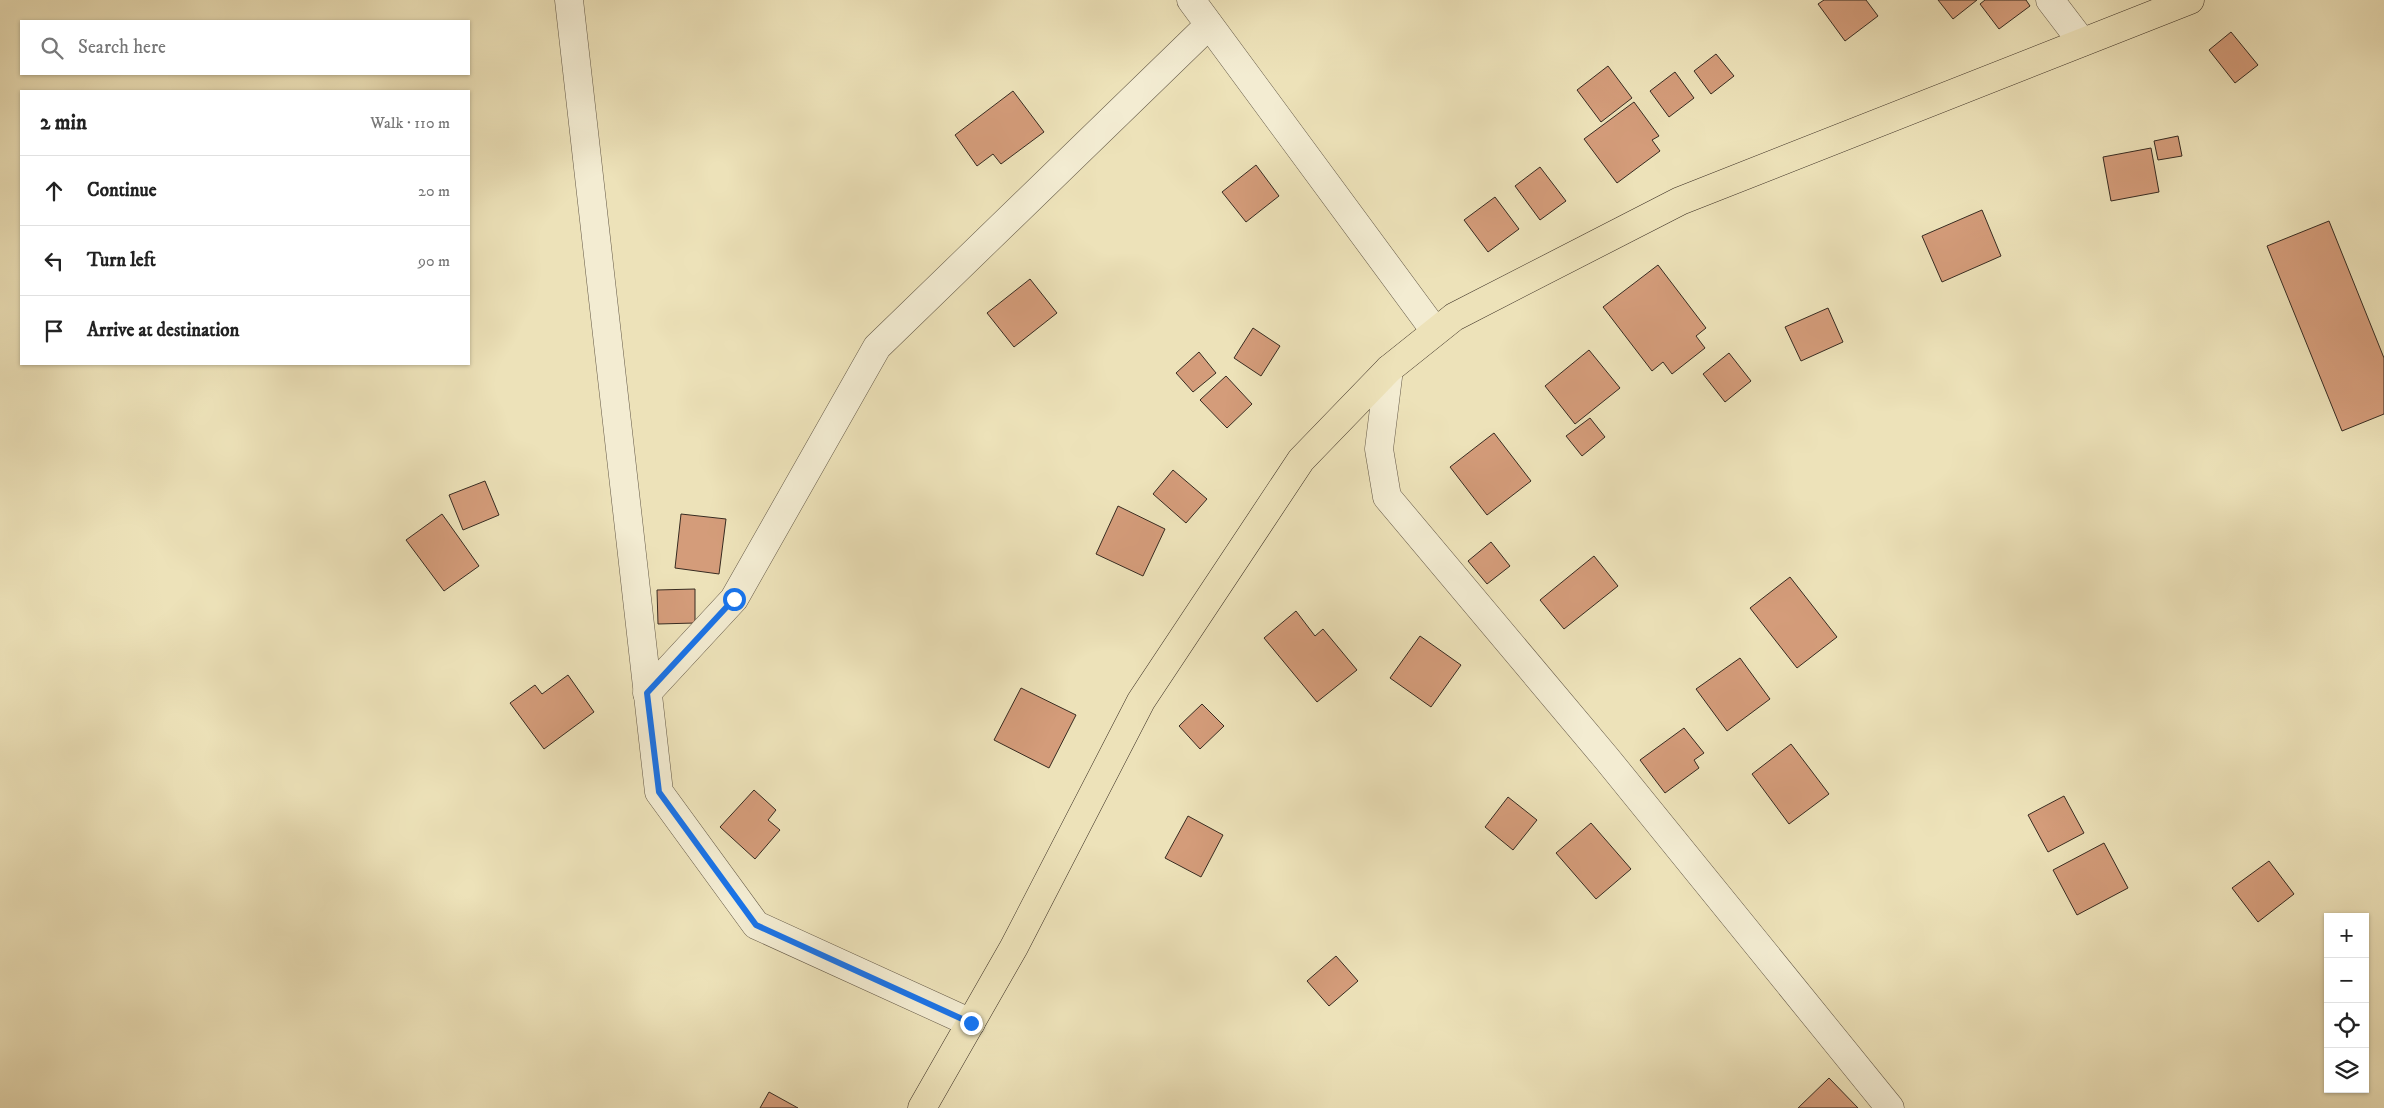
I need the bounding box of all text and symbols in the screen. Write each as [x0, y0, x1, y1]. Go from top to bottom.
search box [20, 20, 470, 75]
icon: search [38, 34, 66, 62]
text: Search here [78, 36, 166, 59]
text: 2 min [40, 110, 87, 136]
text: Walk · 110 m [370, 113, 450, 133]
icon: ahead [40, 177, 68, 205]
text: Continue [87, 179, 157, 202]
text: 20 m [418, 181, 450, 201]
icon: left [40, 247, 68, 275]
text: Turn left [87, 249, 156, 272]
text: 90 m [418, 251, 450, 271]
icon: arrive [40, 317, 68, 345]
text: Arrive at destination [87, 319, 239, 342]
route start [723, 588, 746, 611]
map controls [2324, 913, 2369, 1093]
button: + [2324, 913, 2369, 958]
button: − [2324, 958, 2369, 1003]
button: locate [2324, 1003, 2369, 1048]
route end [960, 1012, 983, 1035]
button: layers [2324, 1048, 2369, 1093]

